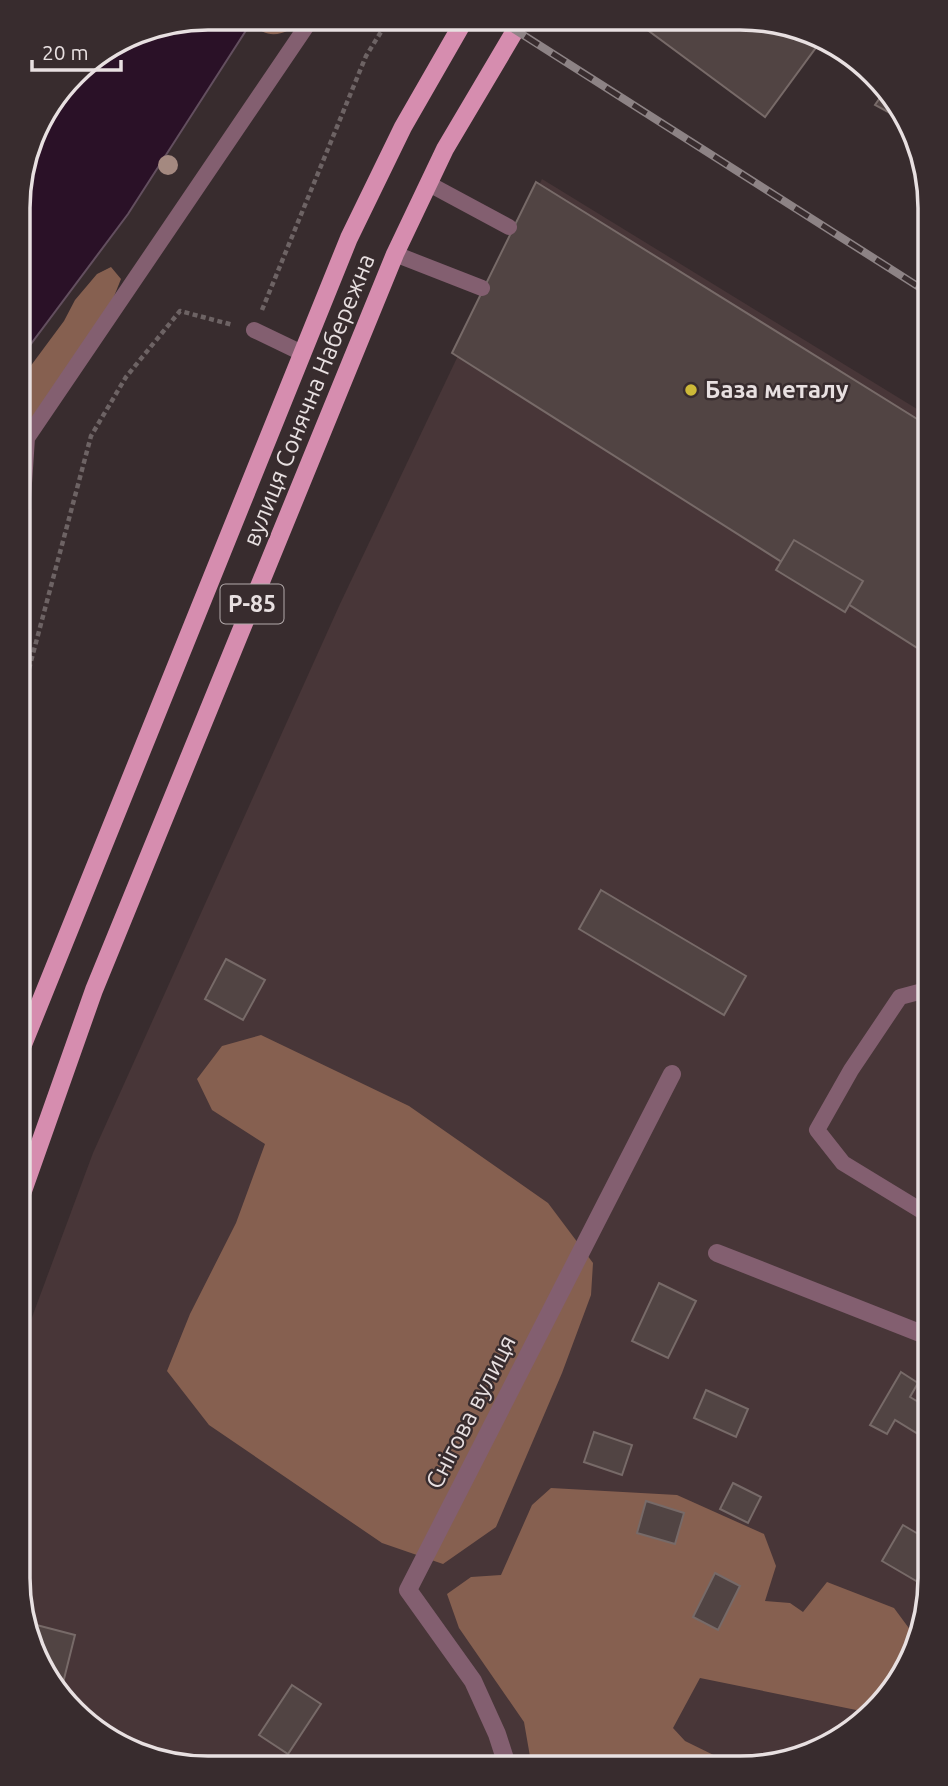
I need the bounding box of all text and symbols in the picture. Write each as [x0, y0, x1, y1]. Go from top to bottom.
scale bar [32, 28, 121, 72]
text: 20 m [42, 40, 89, 64]
street label: вулиця Сонячна Набережна [237, 250, 380, 550]
place label: База металу [705, 376, 849, 403]
marker: База металу [683, 382, 699, 398]
road number: Р-85 [220, 584, 284, 624]
street label: Снігова вулиця [420, 1330, 521, 1493]

